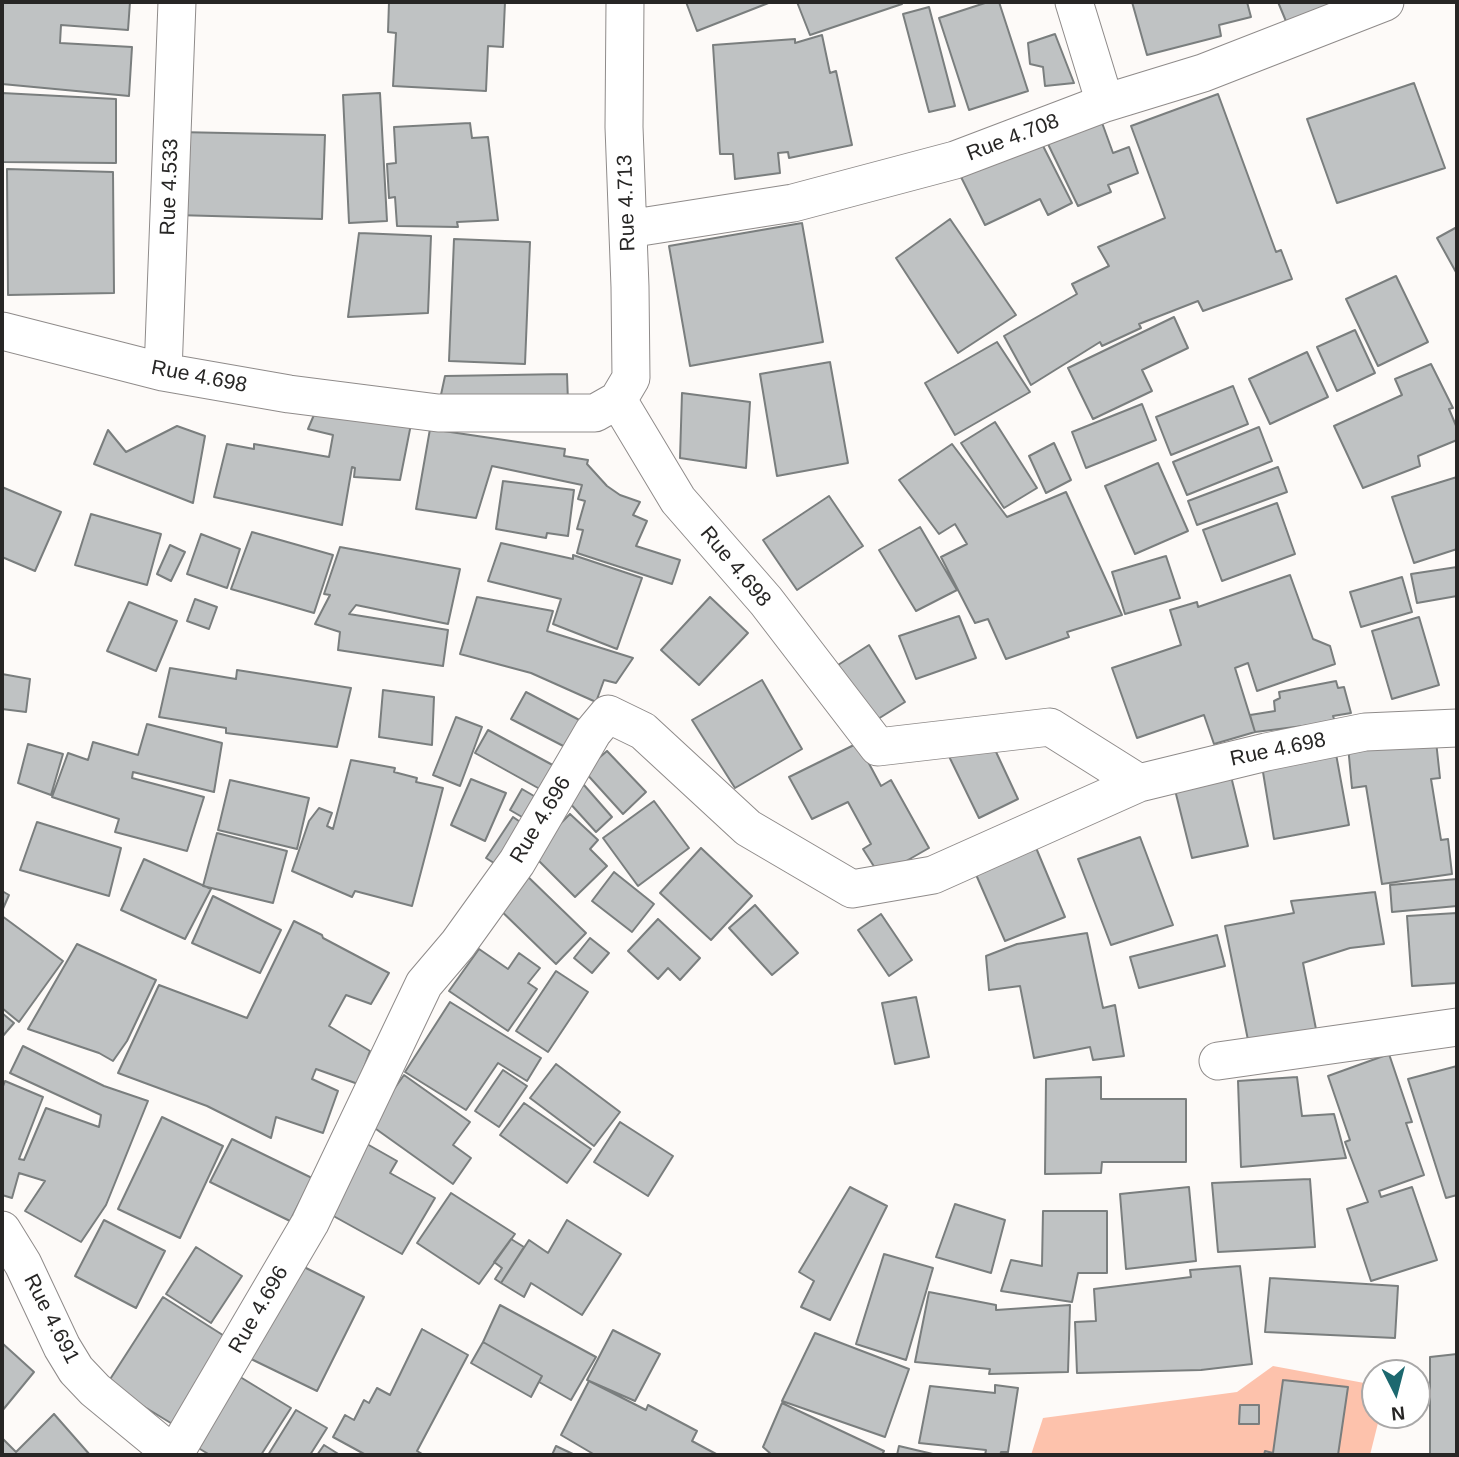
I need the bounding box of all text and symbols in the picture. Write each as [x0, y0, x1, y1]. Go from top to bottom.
street label: Rue 4.708 [963, 109, 1063, 167]
street label: Rue 4.533 [156, 138, 184, 236]
street label: Rue 4.713 [613, 154, 641, 252]
street label: Rue 4.698 [149, 355, 249, 399]
street label: Rue 4.698 [694, 522, 776, 612]
street label: Rue 4.698 [1228, 728, 1328, 772]
street label: Rue 4.696 [505, 772, 577, 868]
street label: Rue 4.696 [224, 1262, 294, 1358]
street label: Rue 4.691 [18, 1270, 84, 1368]
north arrow [1361, 1359, 1431, 1429]
text: N [1390, 1402, 1406, 1425]

